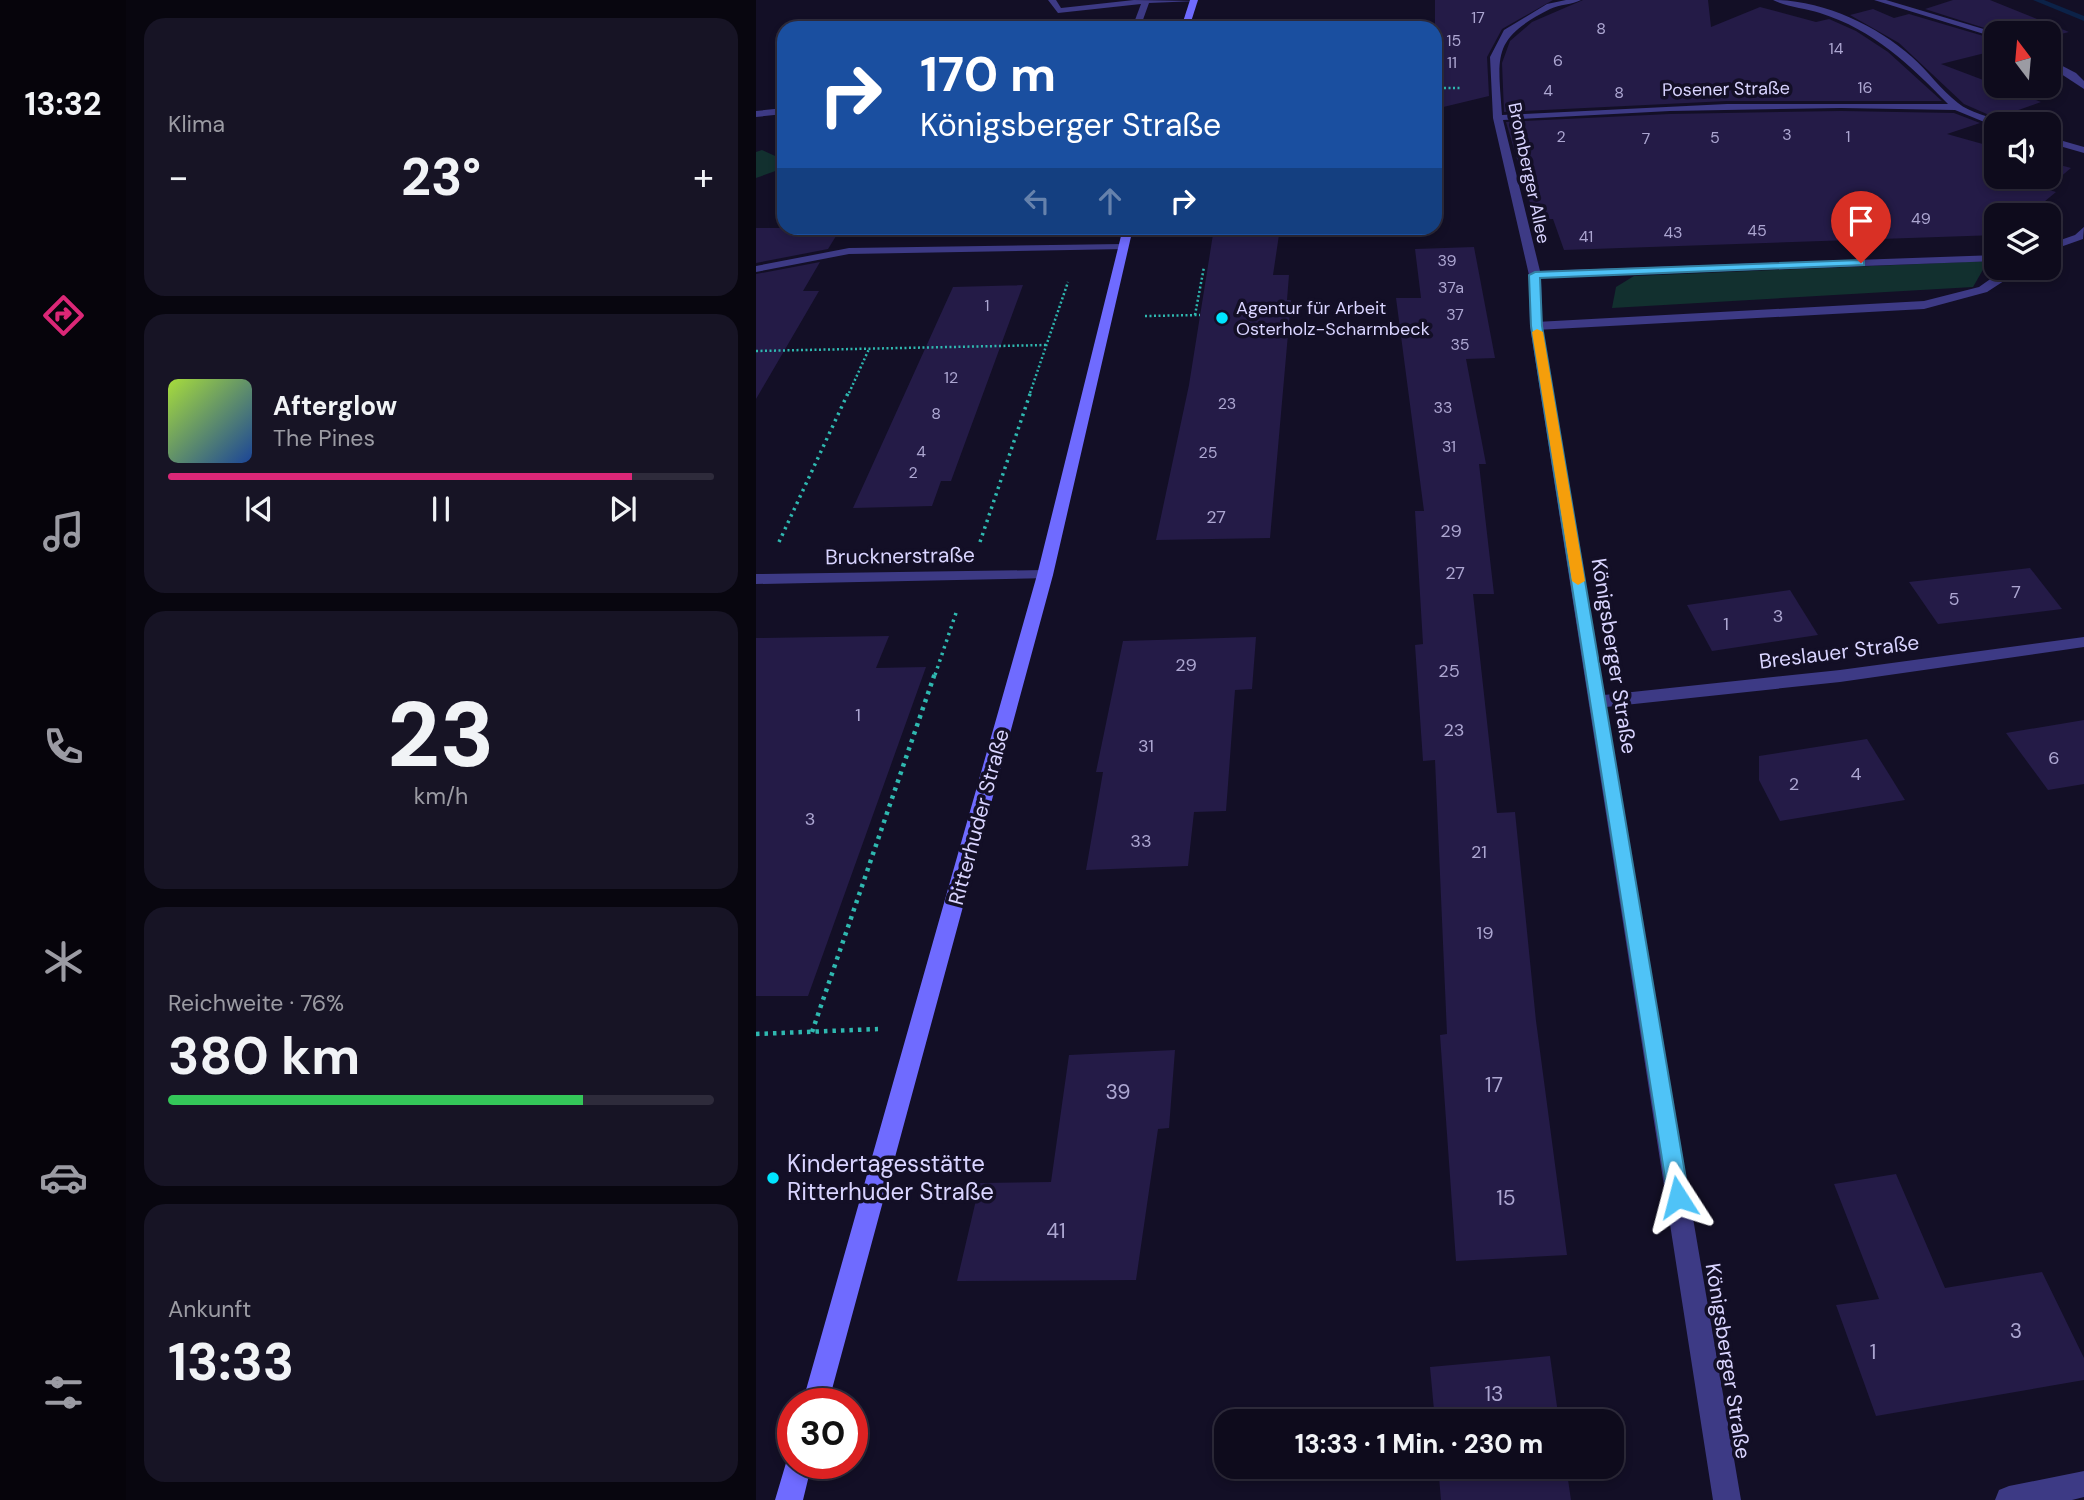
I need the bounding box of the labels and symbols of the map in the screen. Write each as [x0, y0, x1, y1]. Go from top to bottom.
house number: 17 [1471, 7, 1485, 28]
house number: 8 [1596, 18, 1606, 39]
north arrow [1984, 21, 2062, 98]
house number: 15 [1447, 30, 1461, 51]
house number: 14 [1829, 38, 1844, 59]
house number: 6 [1553, 50, 1563, 71]
house number: 11 [1447, 52, 1457, 73]
street label: Posener Straße [1662, 76, 1790, 102]
house number: 16 [1857, 77, 1873, 98]
house number: 4 [1543, 80, 1553, 101]
house number: 8 [1614, 82, 1624, 103]
street label: Bromberger Allee [1502, 100, 1556, 246]
house number: 3 [1782, 124, 1792, 145]
house number: 2 [1556, 126, 1566, 147]
house number: 1 [1846, 126, 1851, 147]
house number: 5 [1710, 127, 1720, 148]
house number: 7 [1642, 128, 1650, 149]
pin [1831, 191, 1891, 263]
house number: 49 [1911, 208, 1931, 229]
house number: 45 [1747, 220, 1767, 241]
house number: 43 [1663, 222, 1683, 243]
house number: 41 [1579, 226, 1593, 247]
house number: 39 [1437, 250, 1457, 271]
house number: 37a [1438, 277, 1464, 298]
house number: 1 [985, 295, 990, 316]
place label: Agentur für Arbeit Osterholz-Scharmbeck [1236, 296, 1430, 341]
house number: 37 [1446, 304, 1464, 325]
marker: Agentur für Arbeit Osterholz-Scharmbeck [1214, 310, 1230, 326]
house number: 35 [1450, 334, 1470, 355]
house number: 12 [944, 367, 958, 388]
house number: 23 [1218, 393, 1236, 414]
house number: 33 [1434, 397, 1452, 418]
house number: 8 [931, 403, 941, 424]
house number: 31 [1442, 436, 1456, 457]
house number: 4 [916, 441, 926, 462]
house number: 25 [1199, 442, 1217, 463]
house number: 2 [908, 462, 918, 483]
house number: 27 [1206, 505, 1226, 529]
house number: 29 [1440, 519, 1462, 543]
street label: Brucknerstraße [825, 541, 975, 571]
street label: Königsberger Straße [1585, 556, 1643, 756]
house number: 27 [1445, 561, 1465, 585]
house number: 7 [2011, 580, 2021, 604]
house number: 5 [1949, 587, 1959, 611]
house number: 3 [1773, 604, 1783, 628]
house number: 1 [1723, 612, 1729, 636]
street label: Breslauer Straße [1757, 628, 1921, 676]
house number: 29 [1175, 653, 1197, 677]
house number: 25 [1438, 659, 1460, 683]
house number: 1 [855, 703, 861, 727]
house number: 23 [1443, 718, 1465, 742]
street label: Ritterhuder Straße [942, 726, 1016, 908]
house number: 31 [1138, 734, 1154, 758]
house number: 6 [2048, 746, 2060, 770]
house number: 4 [1851, 762, 1862, 786]
house number: 2 [1789, 772, 1799, 796]
house number: 3 [805, 807, 815, 831]
house number: 33 [1130, 829, 1152, 853]
house number: 21 [1471, 840, 1487, 864]
house number: 19 [1477, 921, 1493, 945]
house number: 17 [1485, 1071, 1503, 1099]
house number: 39 [1106, 1078, 1131, 1106]
place label: Kindertagesstätte Ritterhuder Straße [787, 1148, 994, 1207]
position arrow [1641, 1160, 1715, 1234]
marker: Kindertagesstätte Ritterhuder Straße [765, 1170, 781, 1186]
house number: 15 [1496, 1184, 1516, 1212]
house number: 41 [1046, 1217, 1066, 1245]
street label: Königsberger Straße [1699, 1261, 1757, 1461]
house number: 3 [2010, 1317, 2022, 1345]
house number: 1 [1870, 1338, 1876, 1366]
house number: 13 [1485, 1380, 1503, 1408]
speed limit sign: 30 [777, 1388, 868, 1479]

